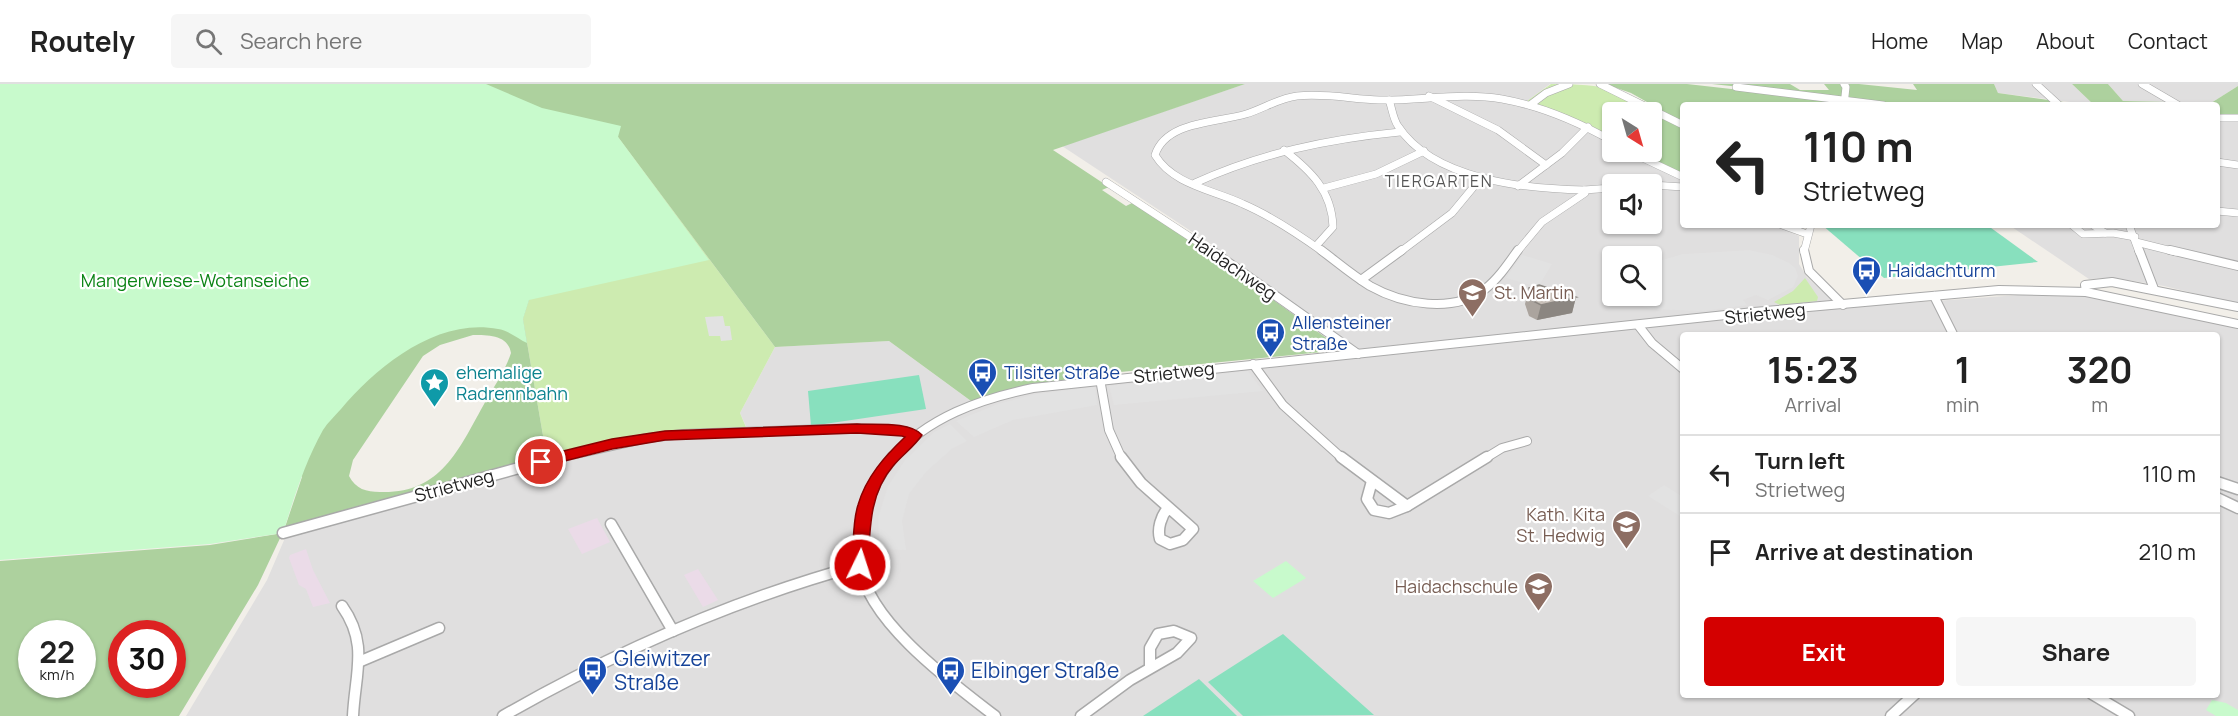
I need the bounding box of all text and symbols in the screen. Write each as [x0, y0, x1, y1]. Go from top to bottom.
search box [171, 14, 591, 68]
text: Routely [30, 22, 135, 60]
icon: search [192, 25, 225, 58]
text: Search here [240, 26, 362, 56]
text: Home [1871, 27, 1928, 55]
text: Map [1961, 27, 2003, 55]
text: About [2036, 27, 2095, 55]
text: Contact [2128, 27, 2208, 55]
north arrow [1602, 102, 1662, 162]
map controls [1602, 102, 1662, 306]
text: 110 m [1803, 117, 1914, 175]
icon: left [1704, 126, 1782, 204]
district label: TIERGARTEN [1385, 170, 1493, 192]
text: Strietweg [1803, 172, 1925, 209]
button: sound [1602, 174, 1662, 234]
street label: Haidachweg [1184, 227, 1282, 305]
button: search [1602, 246, 1662, 306]
bus stop icon: Haidachturm [1851, 254, 1883, 296]
place label: Haidachturm [1888, 258, 1996, 282]
park label: Mangerwiese-Wotanseiche [81, 268, 309, 292]
school or university icon: St. Martin [1457, 276, 1489, 318]
place label: St. Martin [1494, 280, 1574, 304]
street label: Strietweg [1723, 297, 1807, 329]
place label: Allensteiner Straße [1292, 310, 1392, 355]
bus stop icon: Allensteiner Straße [1255, 316, 1287, 358]
text: 15:23 [1767, 345, 1859, 394]
text: 1 [1955, 345, 1971, 394]
text: 320 [2067, 345, 2133, 394]
bus stop icon: Tilsiter Straße [967, 356, 999, 398]
street label: Strietweg [1132, 356, 1216, 388]
place label: ehemalige Radrennbahn [456, 360, 568, 405]
place label: Tilsiter Straße [1004, 360, 1120, 384]
place icon: ehemalige Radrennbahn [419, 366, 451, 408]
text: Arrival [1784, 391, 1842, 418]
text: min [1946, 391, 1980, 418]
text: m [2091, 391, 2108, 418]
pin [515, 436, 566, 487]
icon: arrive [524, 445, 557, 478]
text: Turn left [1755, 446, 1845, 476]
icon: left [1704, 458, 1737, 491]
text: 110 m [2142, 459, 2196, 489]
street label: Strietweg [412, 463, 496, 507]
text: Strietweg [1755, 476, 1845, 503]
place label: Kath. Kita St. Hedwig [1516, 502, 1605, 547]
school or university icon: Kath. Kita St. Hedwig [1610, 508, 1642, 550]
position arrow [828, 533, 892, 597]
icon: arrive [1704, 536, 1737, 569]
text: Arrive at destination [1755, 537, 1973, 567]
text: 210 m [2138, 537, 2196, 567]
school or university icon: Haidachschule [1523, 570, 1555, 612]
place label: Haidachschule [1395, 574, 1518, 598]
button: Exit [1704, 617, 1944, 686]
button: Share [1956, 617, 2196, 686]
speed limit sign: 30 [108, 620, 186, 698]
text: 22 [39, 631, 75, 672]
place label: Gleiwitzer Straße [614, 644, 711, 696]
bus stop icon: Gleiwitzer Straße [577, 654, 609, 696]
bus stop icon: Elbinger Straße [934, 654, 966, 696]
place label: Elbinger Straße [971, 656, 1119, 684]
text: km/h [40, 664, 74, 685]

